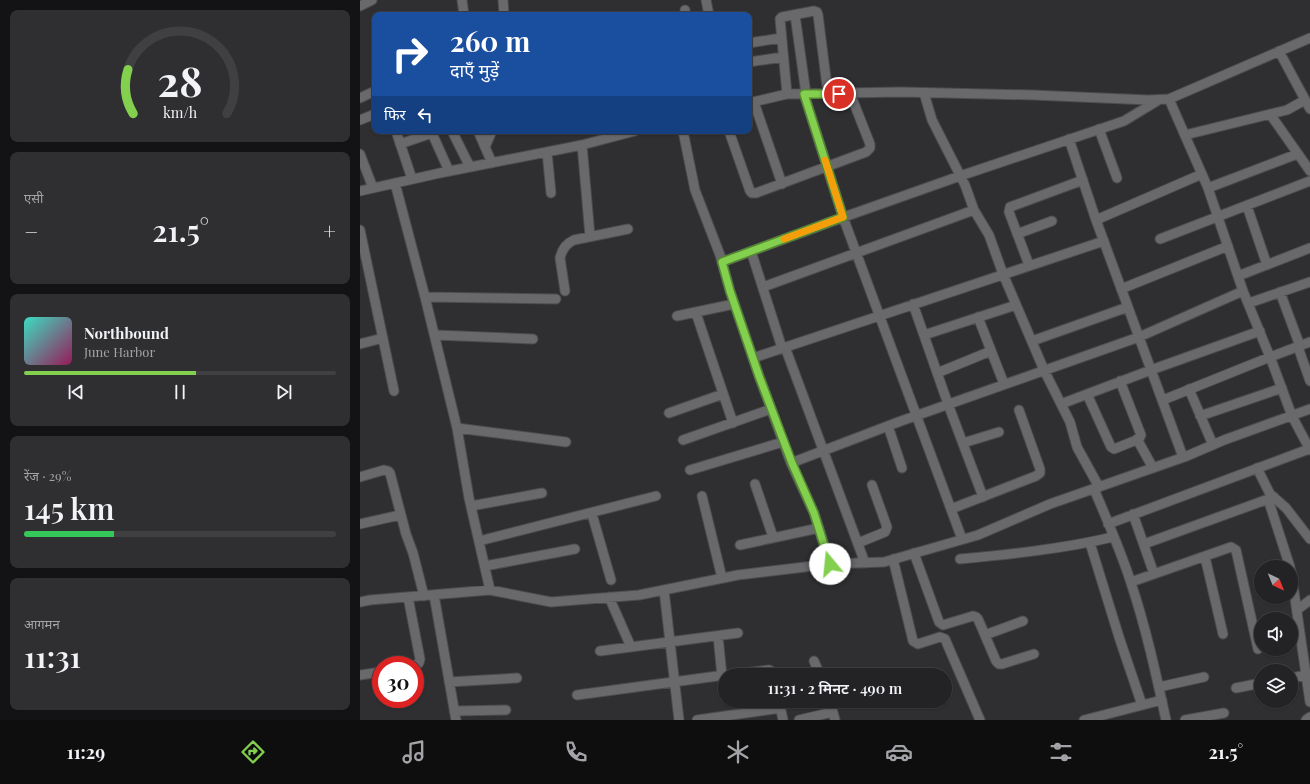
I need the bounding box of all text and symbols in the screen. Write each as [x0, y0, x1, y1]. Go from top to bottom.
text: 260 m [450, 22, 530, 59]
icon: right [384, 28, 436, 80]
text: 28 [157, 52, 203, 107]
text: दाएँ मुड़ें [450, 58, 499, 82]
pin [822, 77, 856, 111]
icon: arrive [828, 83, 850, 105]
text: km/h [163, 103, 198, 122]
text: फिर [384, 104, 406, 124]
icon: left [414, 104, 436, 126]
text: एसी [24, 189, 43, 206]
text: 21.5° [152, 210, 209, 250]
text: − [24, 216, 38, 246]
text: + [323, 216, 336, 246]
text: Northbound [84, 323, 169, 343]
text: June Harbor [84, 343, 155, 360]
icon: previous [65, 381, 87, 403]
icon: pause [169, 381, 191, 403]
icon: next [273, 381, 295, 403]
text: रेंज · 29% [24, 467, 71, 484]
text: 145 km [24, 488, 115, 528]
position arrow [809, 543, 851, 585]
north arrow [1254, 560, 1298, 604]
map controls [1254, 560, 1298, 708]
button: sound [1254, 612, 1298, 656]
text: आगमन [24, 615, 60, 632]
text: 11:31 [24, 636, 81, 676]
speed limit sign: 30 [372, 656, 424, 708]
button: layers [1254, 664, 1298, 708]
text: 11:31 · 2 मिनट · 490 m [768, 678, 902, 698]
icon: directions [239, 738, 267, 766]
icon: music [400, 738, 428, 766]
icon: phone [562, 738, 590, 766]
icon: climate [724, 738, 752, 766]
icon: car [885, 738, 913, 766]
icon: filters [1047, 738, 1075, 766]
text: 11:29 [67, 740, 105, 764]
text: 21.5° [1208, 740, 1243, 764]

